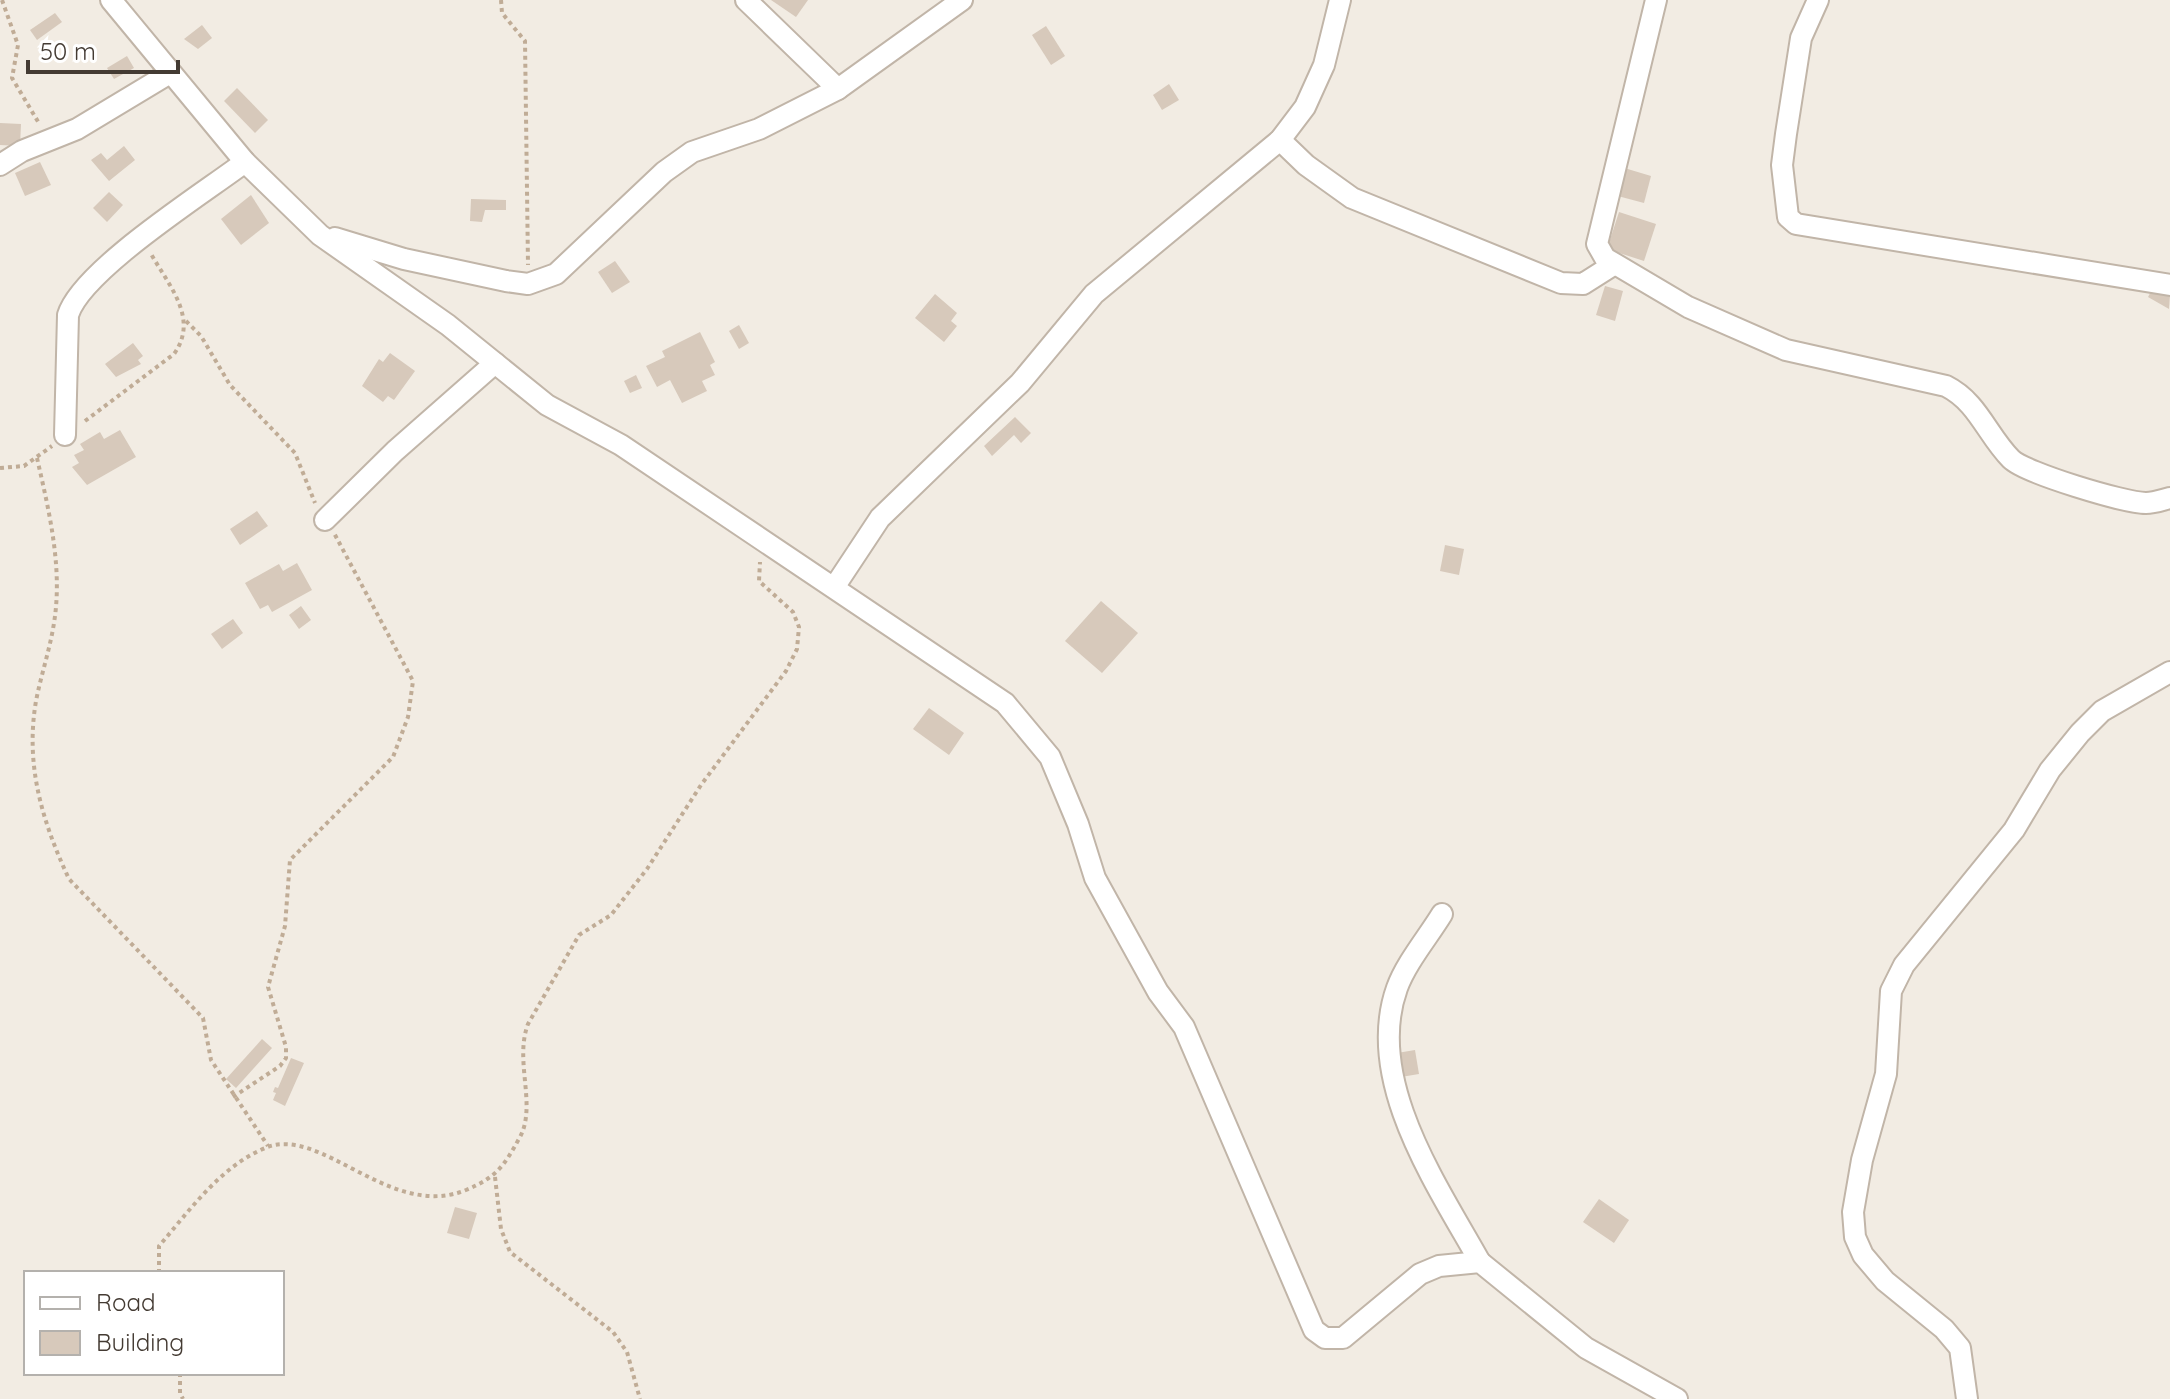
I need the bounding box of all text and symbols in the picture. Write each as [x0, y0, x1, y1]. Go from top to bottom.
scale bar [28, 24, 178, 74]
text: 50 m [40, 36, 96, 66]
legend [24, 1271, 284, 1375]
text: Road [96, 1287, 156, 1317]
text: Building [96, 1327, 184, 1357]

